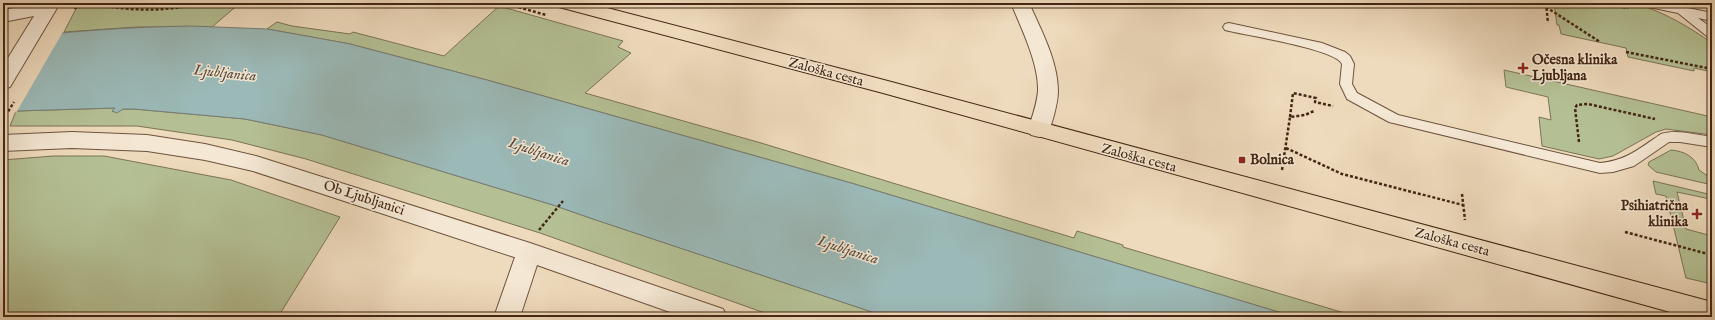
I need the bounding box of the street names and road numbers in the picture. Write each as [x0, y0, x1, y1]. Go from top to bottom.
street label: Zaloška cesta [787, 53, 866, 91]
street label: Zaloška cesta [1100, 139, 1179, 177]
street label: Ob Ljubljanici [321, 176, 407, 220]
street label: Zaloška cesta [1413, 223, 1492, 261]

